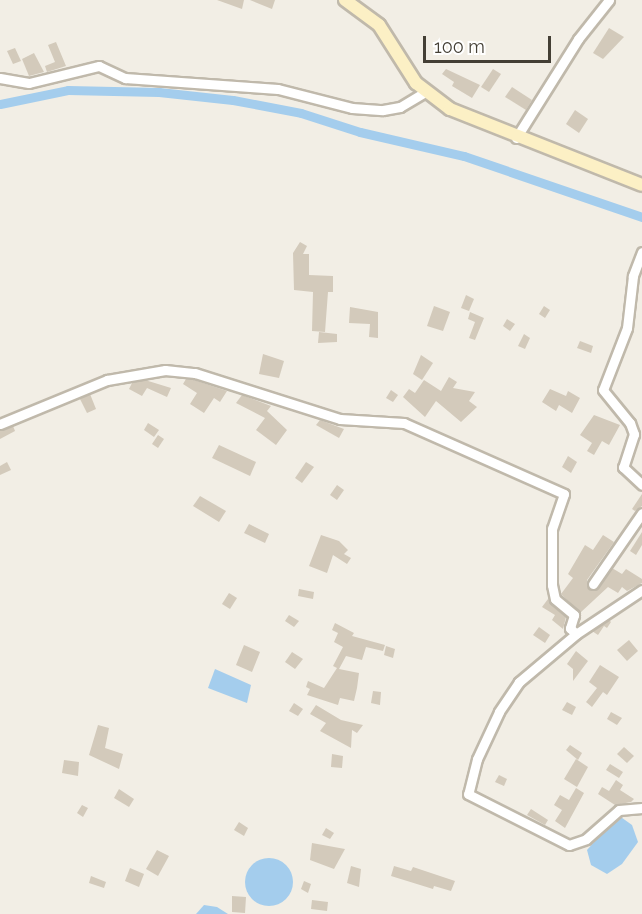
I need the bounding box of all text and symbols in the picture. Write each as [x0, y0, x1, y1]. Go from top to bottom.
scale bar [426, 24, 554, 62]
text: 100 m [434, 36, 485, 57]

